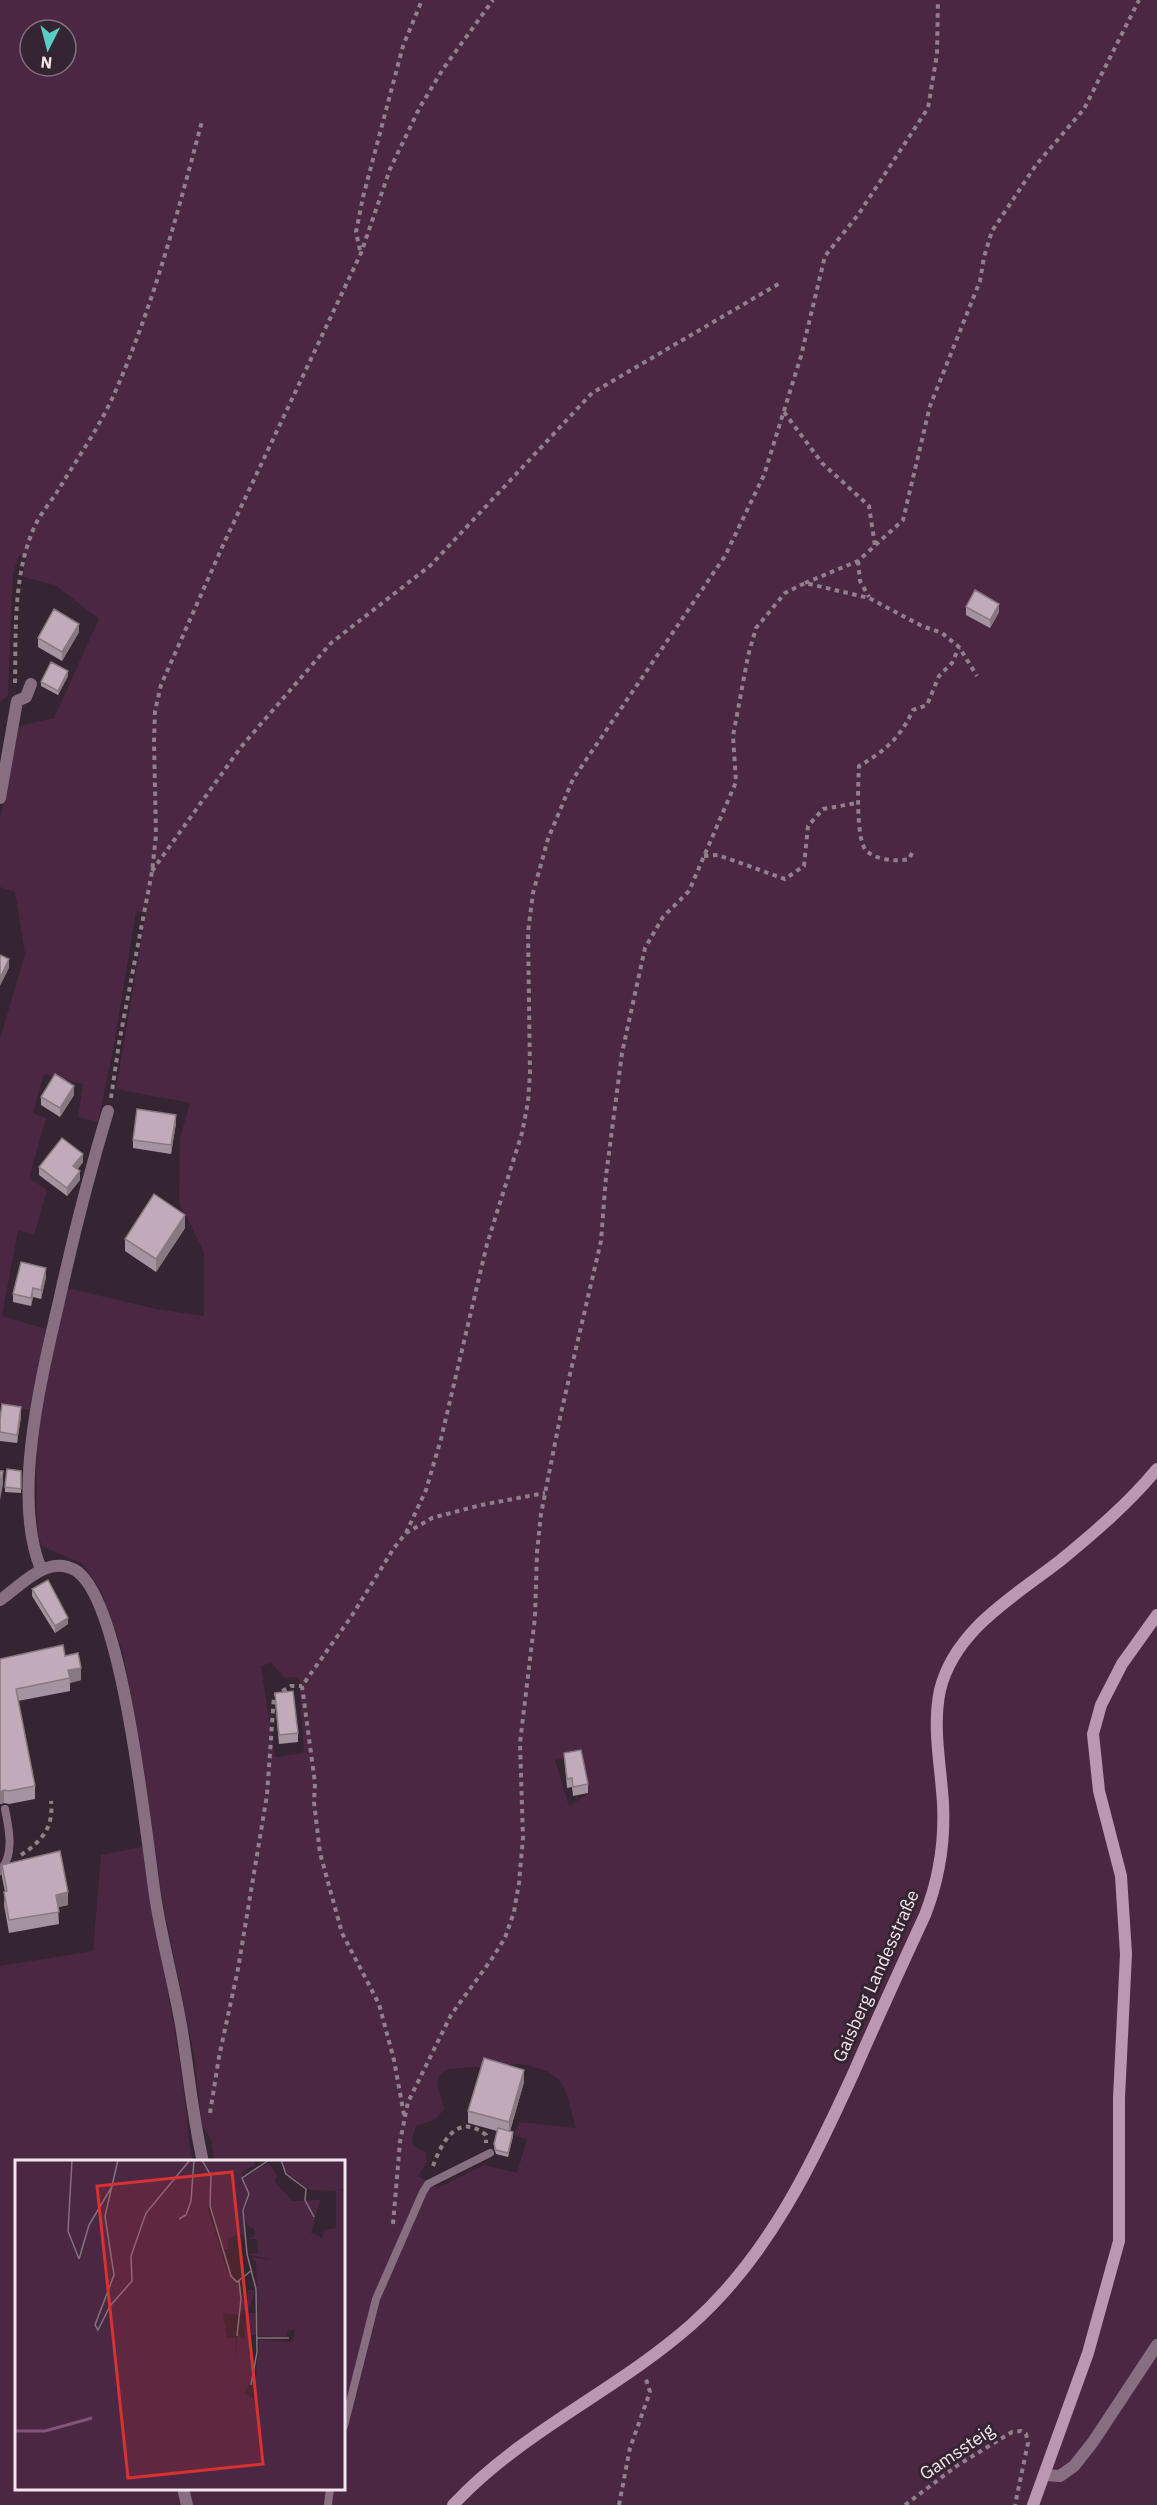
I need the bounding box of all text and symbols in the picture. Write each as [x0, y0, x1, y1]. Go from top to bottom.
north arrow [18, 18, 78, 78]
text: N [40, 52, 53, 73]
street label: Gaisberg Landesstraße [827, 1886, 924, 2065]
inset map [15, 2160, 345, 2490]
street label: Gamssteig [915, 2418, 999, 2485]

